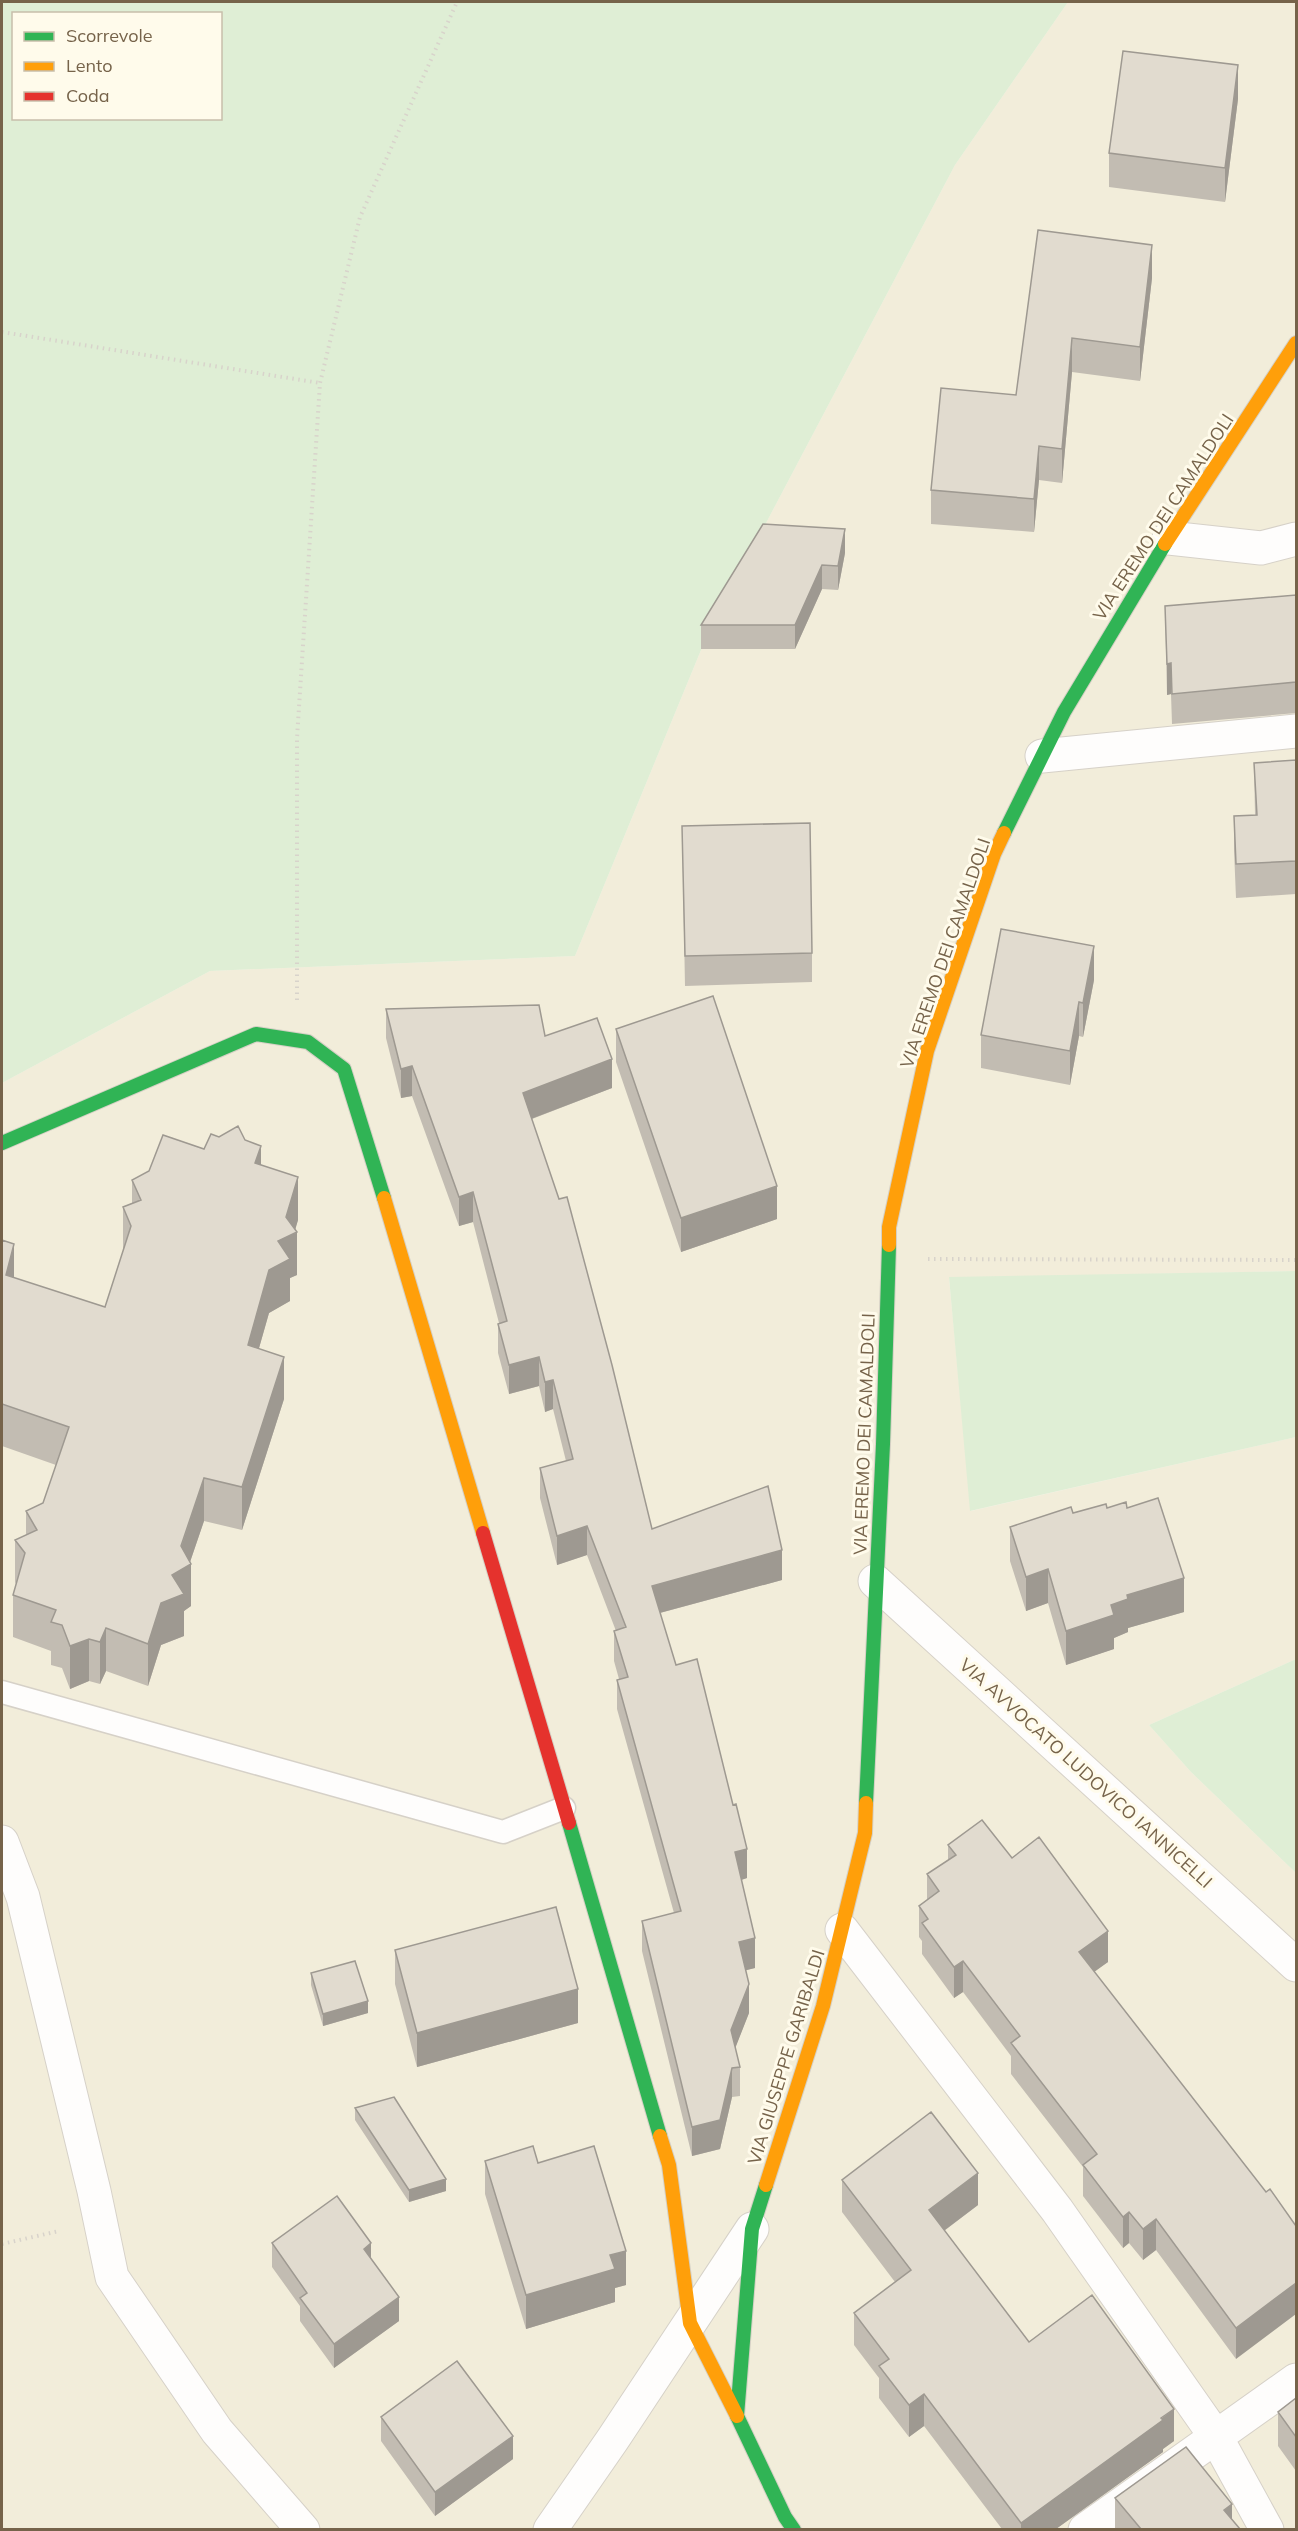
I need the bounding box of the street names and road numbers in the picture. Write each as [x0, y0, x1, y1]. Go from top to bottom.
street label: VIA EREMO DEI CAMALDOLI [1088, 409, 1238, 625]
street label: VIA EREMO DEI CAMALDOLI [895, 835, 995, 1071]
street label: VIA EREMO DEI CAMALDOLI [848, 1313, 880, 1555]
street label: VIA AVVOCATO LUDOVICO IANNICELLI [955, 1653, 1217, 1893]
street label: VIA GIUSEPPE GARIBALDI [742, 1947, 830, 2167]

